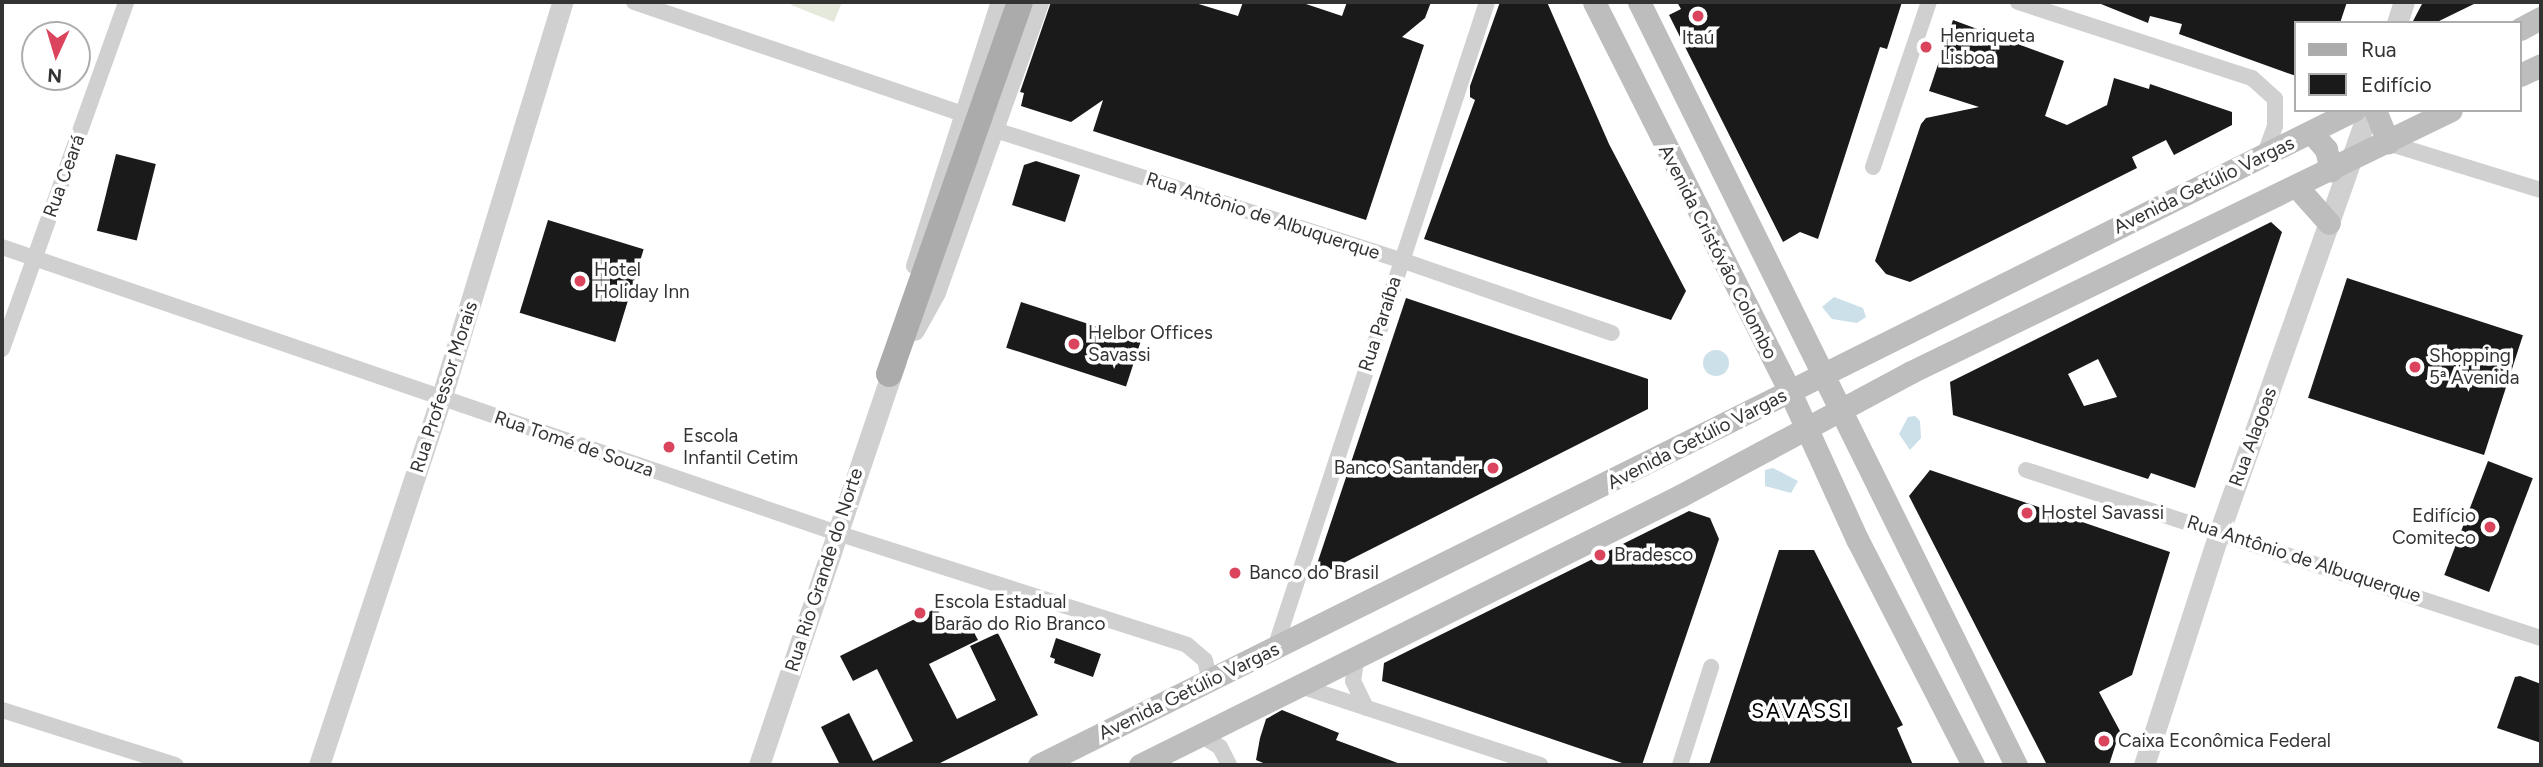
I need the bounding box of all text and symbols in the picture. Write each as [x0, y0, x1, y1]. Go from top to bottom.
marker: Itaú [1690, 8, 1706, 24]
north arrow [21, 21, 91, 91]
legend [2294, 21, 2522, 112]
place label: Henriqueta Lisboa [1940, 25, 2035, 69]
place label: Itaú [1682, 27, 1714, 49]
text: Rua [2361, 37, 2397, 62]
marker: Henriqueta Lisboa [1918, 39, 1934, 55]
text: N [47, 63, 63, 87]
text: Edifício [2361, 72, 2432, 97]
street label: Rua Ceará [38, 131, 90, 221]
street label: Avenida Getúlio Vargas [2110, 131, 2298, 239]
street label: Avenida Cristóvão Colombo [1654, 141, 1782, 363]
street label: Rua Antônio de Albuquerque [1143, 167, 1383, 265]
place label: Hotel Holiday Inn [594, 259, 690, 303]
marker: Hotel Holiday Inn [572, 273, 588, 289]
street label: Rua Paraíba [1354, 274, 1406, 374]
street label: Rua Professor Morais [406, 298, 482, 476]
place label: Helbor Offices Savassi [1088, 322, 1213, 366]
marker: Helbor Offices Savassi [1066, 336, 1082, 352]
place label: Shopping 5ª Avenida [2429, 345, 2519, 389]
marker: Shopping 5ª Avenida [2407, 359, 2423, 375]
street label: Avenida Getúlio Vargas [1603, 384, 1791, 494]
street label: Rua Alagoas [2224, 384, 2282, 490]
street label: Rua Tomé de Souza [491, 406, 657, 482]
place label: Escola Infantil Cetim [683, 425, 798, 469]
marker: Escola Infantil Cetim [661, 439, 677, 455]
place label: Banco Santander [1334, 457, 1479, 479]
marker: Banco Santander [1485, 460, 1501, 476]
street label: Rua Rio Grande do Norte [780, 465, 868, 675]
place label: Hostel Savassi [2041, 502, 2164, 524]
marker: Hostel Savassi [2019, 505, 2035, 521]
place label: Edifício Comiteco [2392, 505, 2476, 549]
street label: Rua Antônio de Albuquerque [2184, 510, 2424, 608]
marker: Edifício Comiteco [2482, 519, 2498, 535]
place label: Bradesco [1614, 544, 1693, 566]
marker: Bradesco [1592, 547, 1608, 563]
place label: Banco do Brasil [1249, 562, 1379, 584]
marker: Banco do Brasil [1227, 565, 1243, 581]
place label: Escola Estadual Barão do Rio Branco [934, 591, 1106, 635]
marker: Escola Estadual Barão do Rio Branco [912, 605, 928, 621]
street label: Avenida Getúlio Vargas [1095, 637, 1283, 745]
district label: SAVASSI [1752, 698, 1850, 724]
place label: Caixa Econômica Federal [2118, 730, 2331, 752]
marker: Caixa Econômica Federal [2096, 733, 2112, 749]

